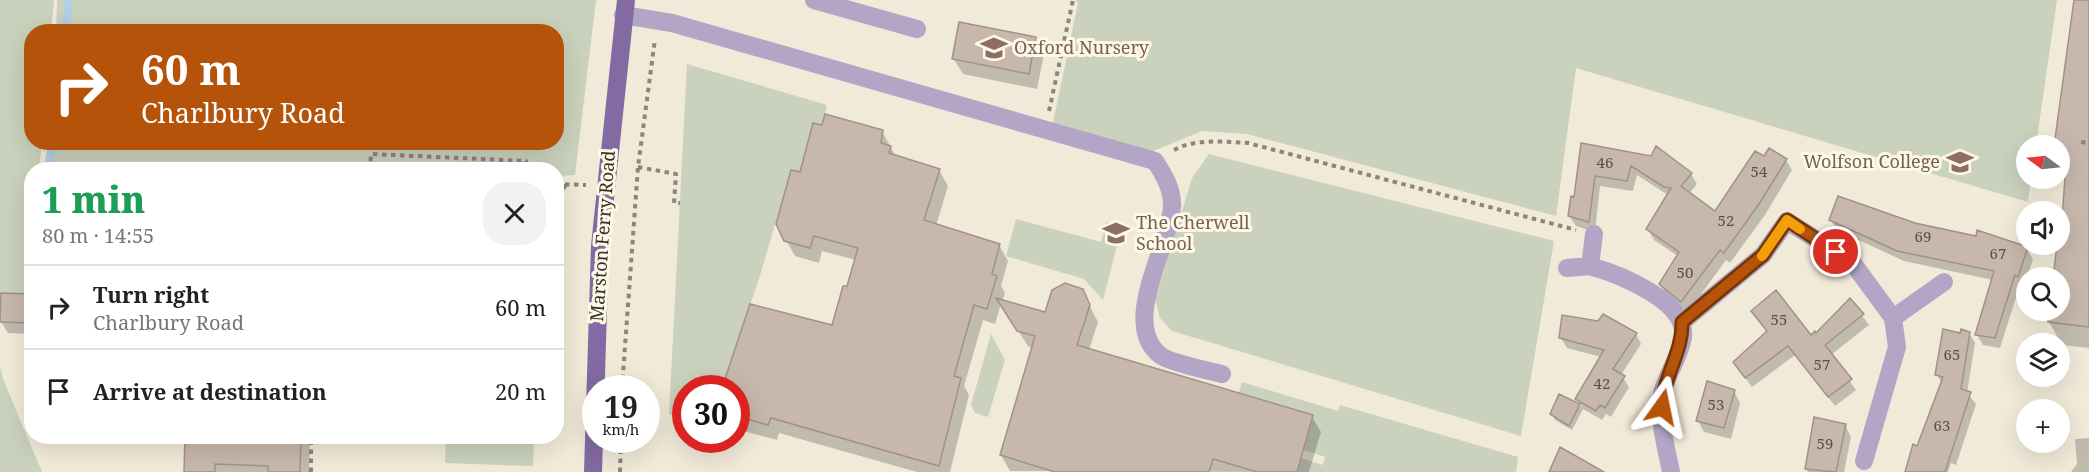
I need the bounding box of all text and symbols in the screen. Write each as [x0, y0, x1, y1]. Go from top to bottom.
school or university icon: Oxford Nursery [979, 33, 1009, 63]
place label: Oxford Nursery [1014, 35, 1150, 59]
text: 60 m [141, 40, 241, 97]
icon: right [42, 48, 120, 126]
text: Charlbury Road [141, 94, 345, 131]
north arrow [2016, 135, 2070, 189]
map controls [2016, 135, 2070, 453]
school or university icon: Wolfson College [1945, 147, 1975, 177]
place label: Wolfson College [1803, 149, 1940, 173]
street label: Marston Ferry Road [584, 150, 620, 322]
house number: 46 [1597, 152, 1613, 172]
house number: 54 [1751, 161, 1768, 181]
text: 1 min [42, 175, 145, 224]
button: close [483, 182, 546, 245]
button: sound [2016, 201, 2070, 255]
place label: The Cherwell School [1136, 210, 1250, 255]
house number: 52 [1718, 210, 1734, 230]
school or university icon: The Cherwell School [1101, 218, 1131, 248]
text: 80 m · 14:55 [42, 222, 154, 249]
pin [1810, 226, 1861, 277]
house number: 69 [1915, 226, 1931, 246]
icon: arrive [1819, 235, 1852, 268]
house number: 67 [1990, 243, 2006, 263]
house number: 50 [1677, 262, 1693, 282]
button: search [2016, 267, 2070, 321]
text: Turn right [93, 279, 209, 309]
icon: right [42, 291, 75, 324]
text: 60 m [495, 292, 546, 322]
text: Charlbury Road [93, 309, 244, 336]
house number: 55 [1771, 309, 1787, 329]
button: layers [2016, 333, 2070, 387]
house number: 65 [1944, 344, 1960, 364]
house number: 57 [1814, 354, 1830, 374]
house number: 42 [1594, 373, 1610, 393]
icon: arrive [42, 375, 75, 408]
speed limit sign: 30 [672, 375, 750, 453]
position arrow [1630, 375, 1694, 439]
text: Arrive at destination [93, 376, 327, 406]
text: 20 m [495, 376, 546, 406]
text: 19 [604, 386, 638, 427]
house number: 53 [1708, 394, 1724, 414]
button: + [2016, 399, 2070, 453]
house number: 63 [1934, 415, 1950, 435]
text: km/h [603, 419, 639, 439]
house number: 59 [1817, 433, 1833, 453]

